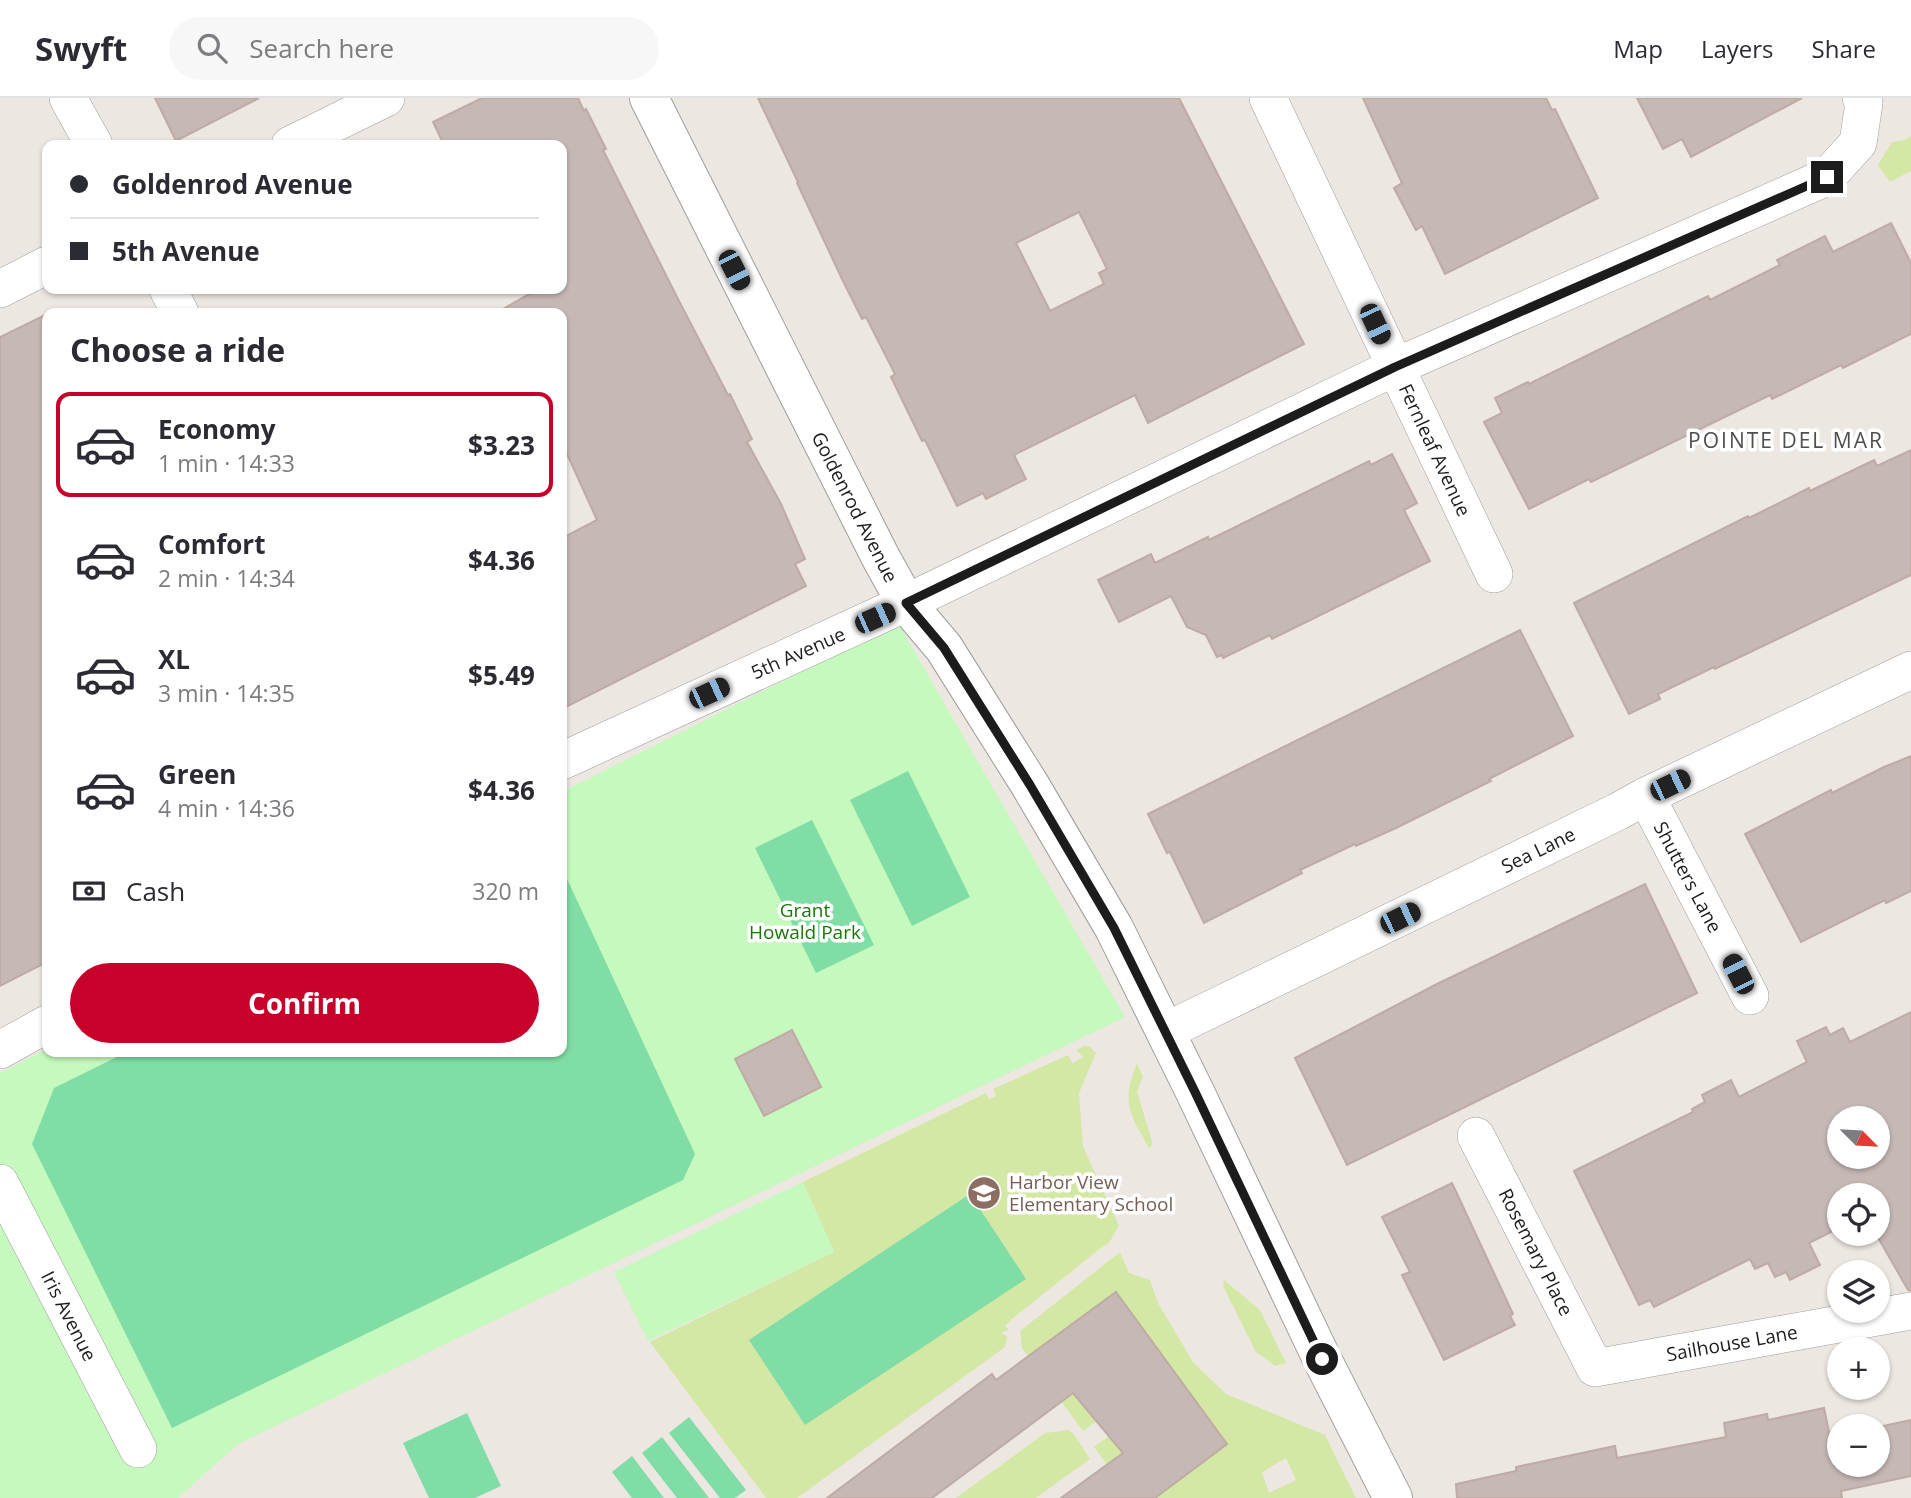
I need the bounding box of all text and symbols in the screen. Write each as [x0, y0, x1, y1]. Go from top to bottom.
search box [169, 17, 659, 80]
text: Swyft [35, 26, 127, 71]
icon: search [193, 29, 231, 67]
text: Search here [249, 30, 394, 66]
text: Map [1613, 32, 1663, 65]
text: Layers [1701, 32, 1774, 65]
text: Share [1812, 32, 1876, 65]
route end [1811, 161, 1843, 193]
text: Goldenrod Avenue [112, 166, 353, 202]
text: 5th Avenue [112, 233, 260, 269]
car [716, 247, 753, 293]
car [1357, 301, 1394, 347]
text: Choose a ride [70, 328, 285, 371]
street label: Fernleaf Avenue [1393, 380, 1477, 520]
text: Economy [158, 411, 276, 447]
icon: car [74, 413, 137, 476]
district label: POINTE DEL MAR [1688, 426, 1884, 454]
text: $3.23 [468, 427, 535, 463]
street label: Goldenrod Avenue [806, 427, 904, 587]
text: 1 min · 14:33 [158, 447, 295, 479]
text: Comfort [158, 526, 265, 562]
icon: car [74, 528, 137, 591]
text: $4.36 [468, 542, 535, 578]
text: 2 min · 14:34 [158, 562, 295, 594]
car [852, 600, 899, 636]
street label: 5th Avenue [747, 621, 849, 685]
text: XL [158, 641, 190, 677]
icon: car [74, 643, 137, 706]
text: $5.49 [468, 657, 535, 693]
car [686, 675, 733, 711]
text: 3 min · 14:35 [158, 677, 295, 709]
text: Green [158, 756, 236, 792]
icon: car [74, 758, 137, 821]
car [1647, 766, 1694, 804]
text: $4.36 [468, 772, 535, 808]
text: 4 min · 14:36 [158, 792, 295, 824]
street label: Shutters Lane [1648, 817, 1728, 937]
street label: Sea Lane [1497, 821, 1579, 879]
icon: cash [70, 872, 108, 910]
text: Cash [126, 873, 185, 909]
text: 320 m [472, 875, 539, 907]
park label: Grant Howald Park [749, 897, 861, 945]
car [1377, 899, 1424, 937]
car [1720, 951, 1757, 997]
button: Confirm [70, 963, 539, 1043]
north arrow [1827, 1106, 1890, 1169]
map controls [1827, 1106, 1890, 1477]
place label: Harbor View Elementary School [1009, 1169, 1173, 1217]
school or university icon: Harbor View Elementary School [965, 1174, 1003, 1212]
button: locate [1827, 1183, 1890, 1246]
street label: Rosemary Place [1493, 1184, 1579, 1320]
button: layers [1827, 1260, 1890, 1323]
street label: Iris Avenue [35, 1266, 103, 1366]
street label: Sailhouse Lane [1664, 1319, 1800, 1367]
button: + [1827, 1337, 1890, 1400]
route start [1306, 1343, 1338, 1375]
button: − [1827, 1414, 1890, 1477]

